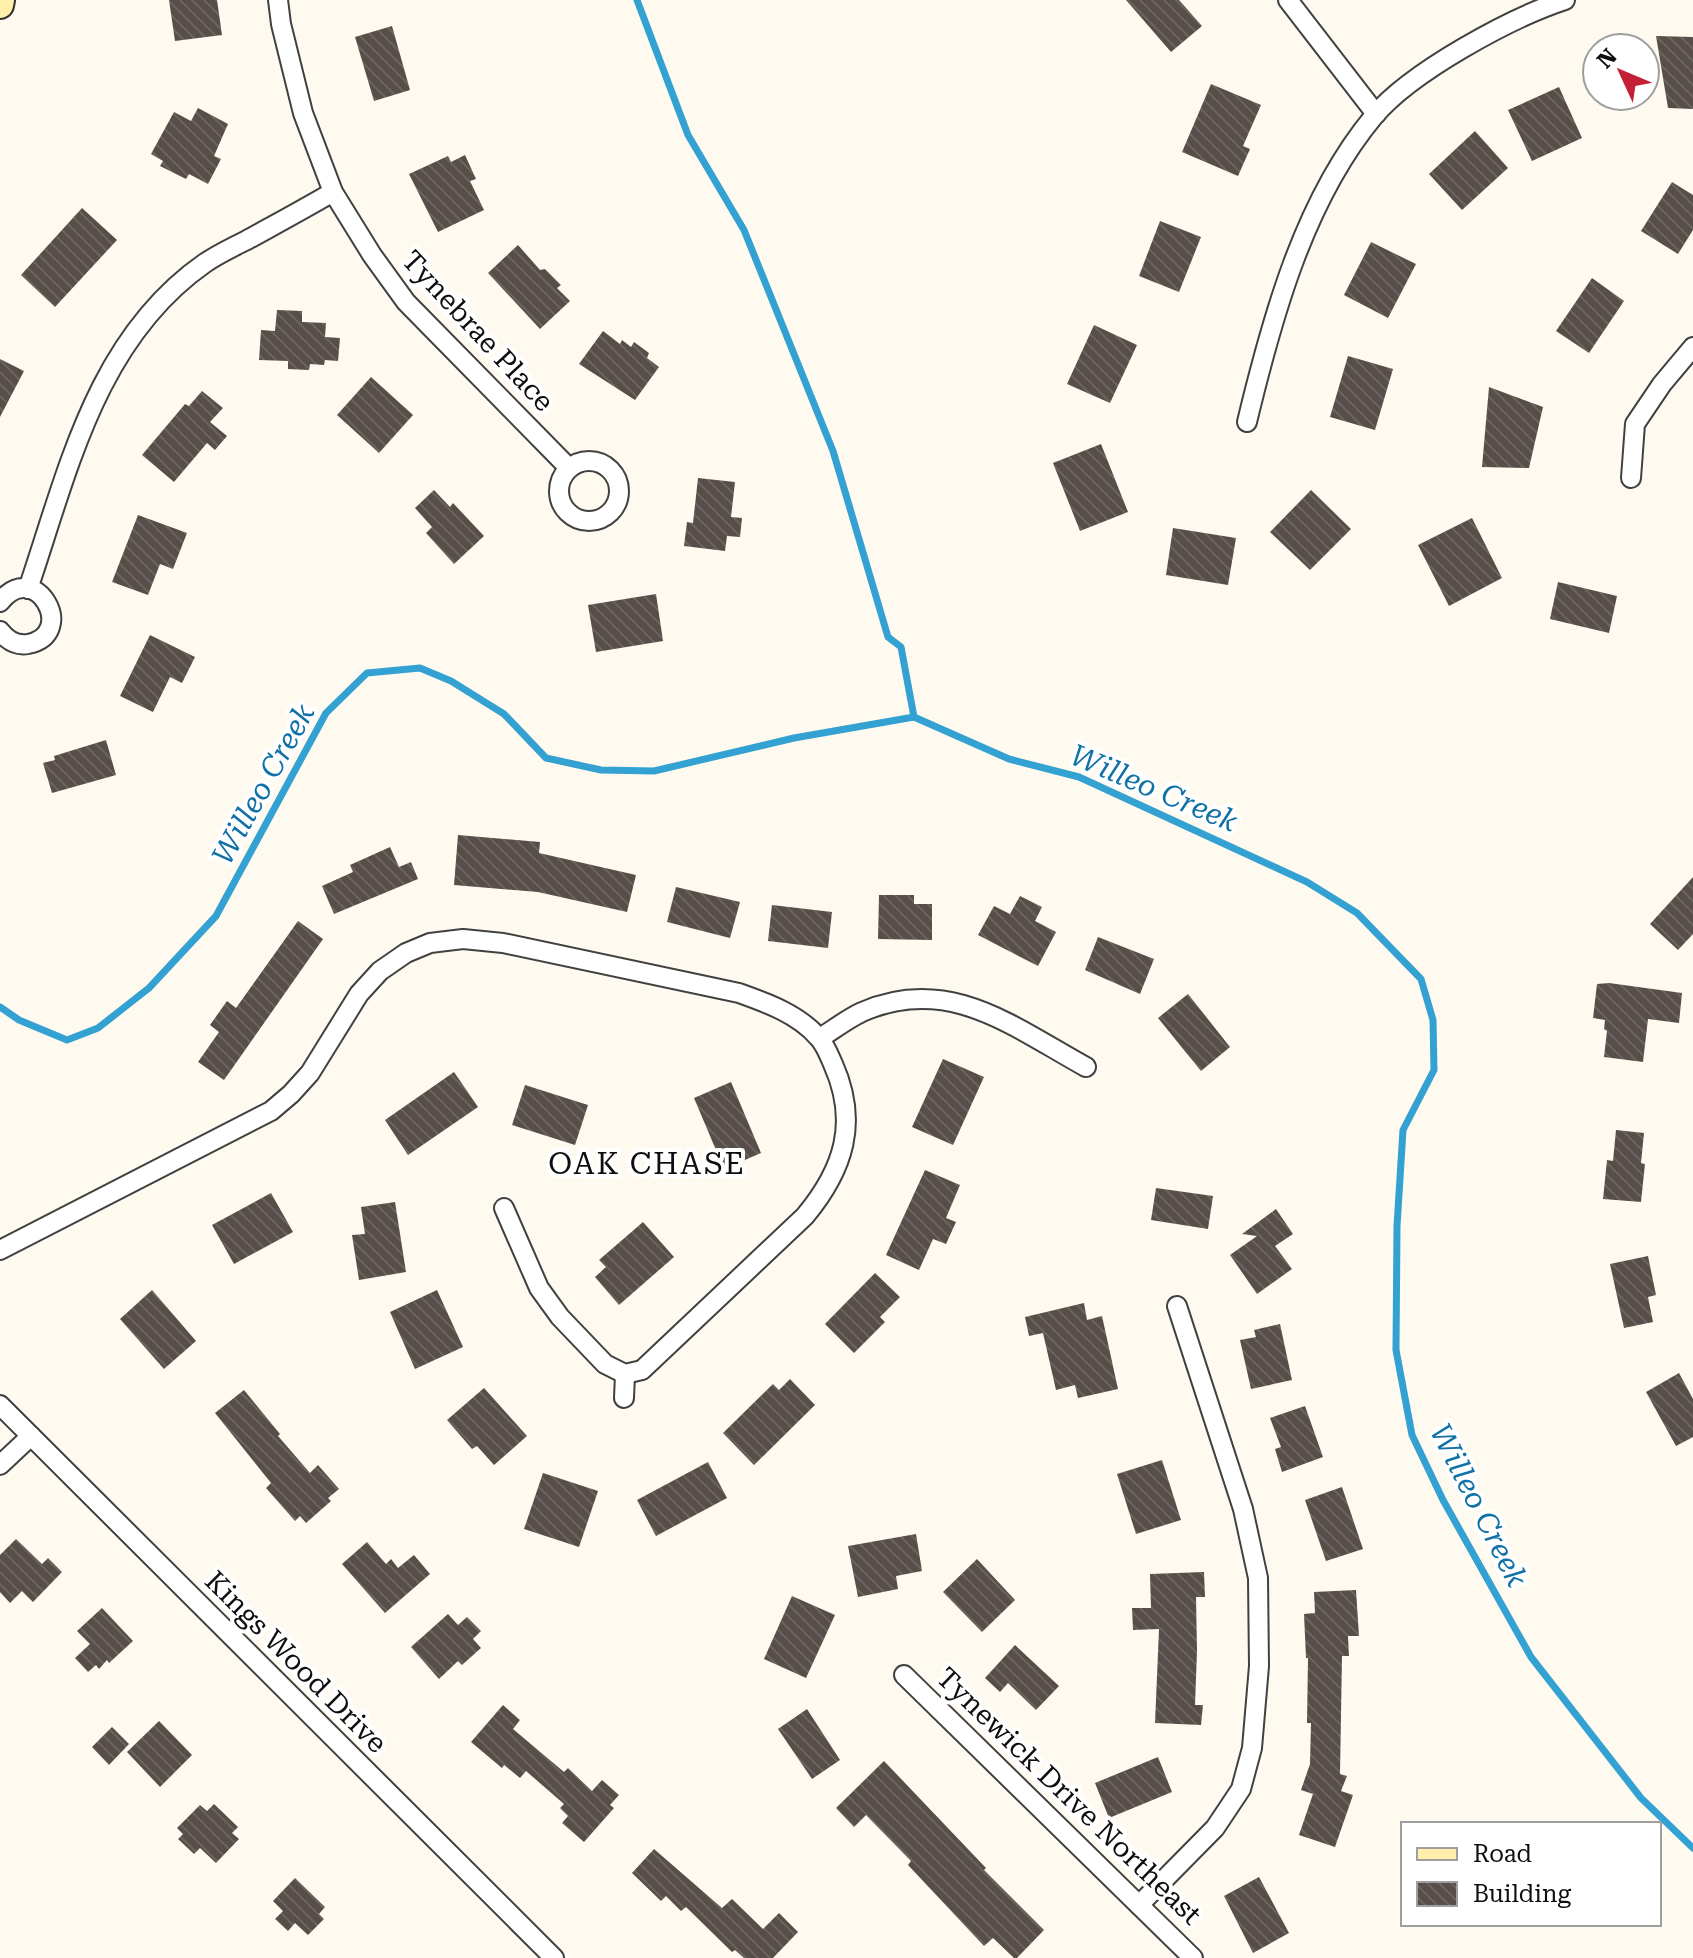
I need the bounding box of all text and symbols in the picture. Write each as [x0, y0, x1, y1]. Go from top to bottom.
north arrow [1581, 32, 1661, 112]
text: N [1592, 44, 1622, 73]
street label: Tynebrae Place [395, 244, 561, 418]
water label: Willeo Creek [205, 697, 322, 870]
water label: Willeo Creek [1065, 737, 1244, 839]
district label: OAK CHASE [548, 1146, 746, 1181]
water label: Willeo Creek [1423, 1418, 1535, 1593]
street label: Kings Wood Drive [198, 1564, 394, 1760]
street label: Tynewick Drive Northeast [930, 1661, 1208, 1931]
legend [1401, 1822, 1661, 1926]
text: Road [1473, 1840, 1532, 1868]
text: Building [1473, 1880, 1571, 1908]

